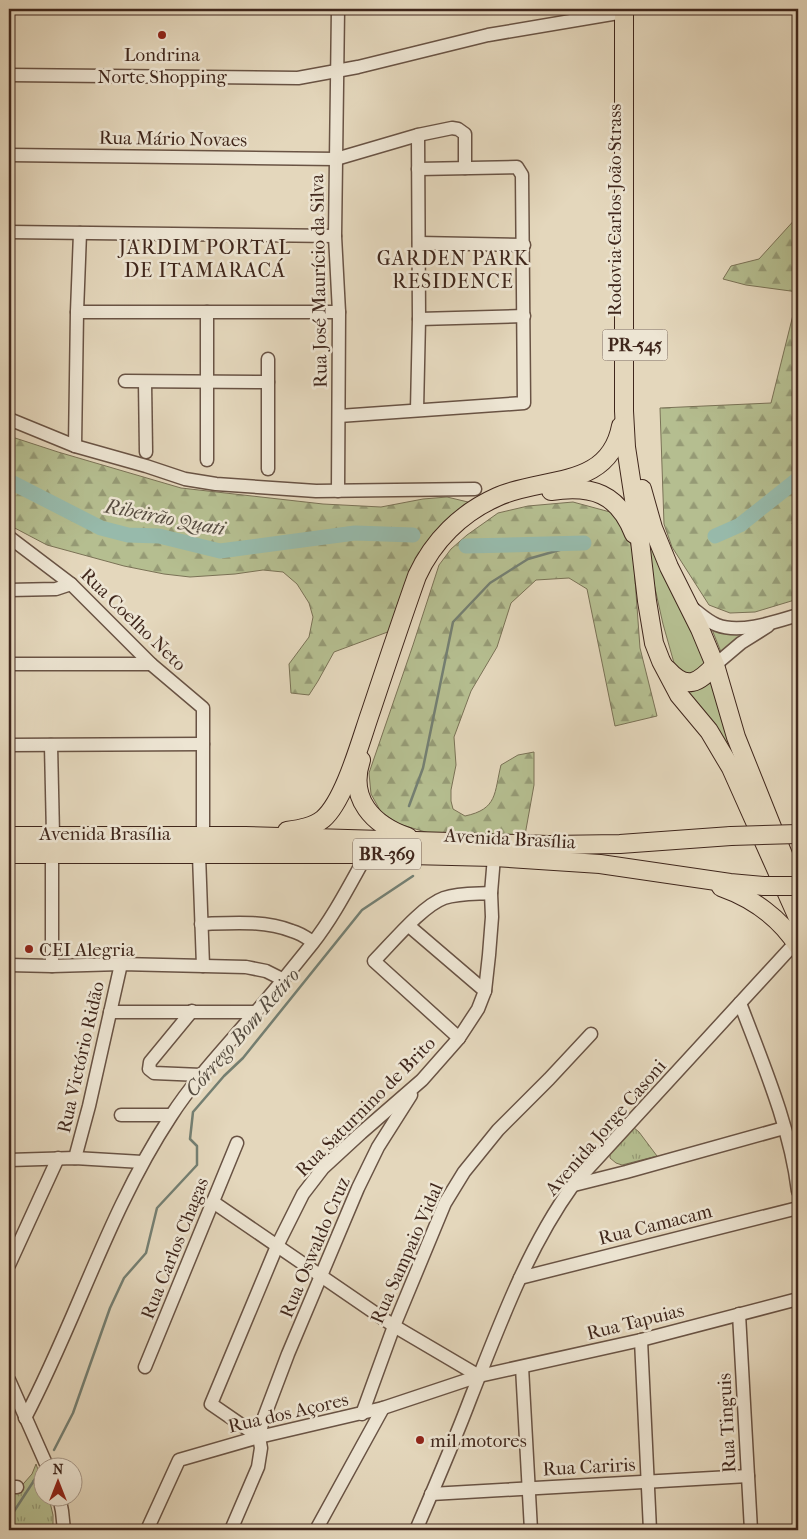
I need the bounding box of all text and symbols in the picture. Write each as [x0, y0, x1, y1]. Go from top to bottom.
marker: Londrina Norte Shopping [156, 29, 168, 41]
place label: Londrina Norte Shopping [97, 44, 228, 88]
street label: Rodovia Carlos João Strass [604, 104, 626, 316]
street label: Rua Mário Novaes [99, 127, 247, 151]
street label: Rua José Maurício da Silva [306, 174, 332, 388]
district label: JARDIM PORTAL DE ITAMARACÁ [117, 236, 291, 282]
district label: GARDEN PARK RESIDENCE [377, 247, 530, 293]
road number: PR-545 [602, 330, 668, 360]
water label: Ribeirão Quati [101, 494, 228, 542]
street label: Rua Coelho Neto [76, 564, 191, 676]
street label: Avenida Brasília [38, 823, 171, 845]
street label: Avenida Brasília [443, 825, 576, 853]
road number: BR-369 [353, 839, 421, 870]
place label: CEI Alegria [39, 939, 135, 961]
marker: CEI Alegria [23, 943, 35, 955]
water label: Córrego Bom Retiro [180, 964, 304, 1101]
street label: Rua Victório Ridão [53, 979, 109, 1135]
street label: Rua Saturnino de Brito [291, 1032, 440, 1181]
street label: Avenida Jorge Casoni [540, 1055, 671, 1201]
street label: Rua Carlos Chagas [137, 1174, 213, 1322]
street label: Rua Oswaldo Cruz [275, 1174, 355, 1321]
street label: Rua Sampaio Vidal [366, 1180, 448, 1327]
street label: Rua Camacam [596, 1200, 714, 1250]
street label: Rua Tapuias [584, 1299, 686, 1345]
street label: Rua Tinguis [713, 1372, 741, 1473]
street label: Rua dos Açores [226, 1388, 351, 1437]
place label: mil motores [430, 1430, 527, 1452]
marker: mil motores [414, 1434, 426, 1446]
street label: Rua Cariris [542, 1454, 636, 1480]
north arrow [32, 1456, 82, 1506]
text: N [53, 1461, 64, 1478]

